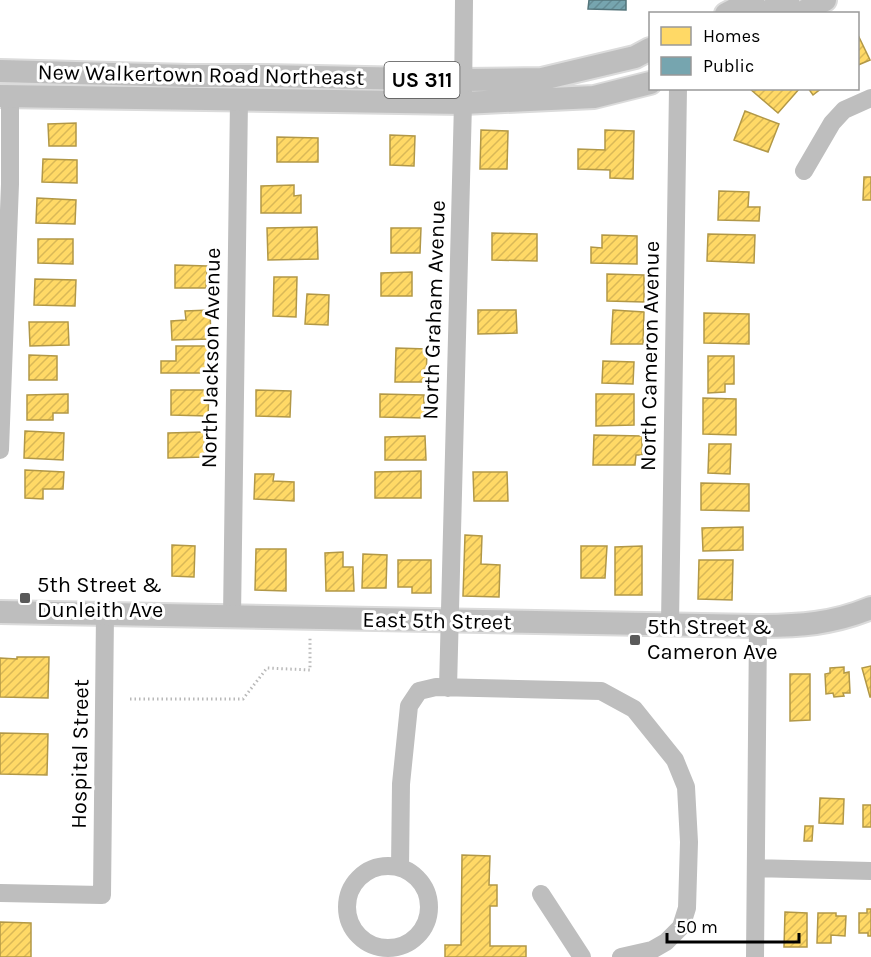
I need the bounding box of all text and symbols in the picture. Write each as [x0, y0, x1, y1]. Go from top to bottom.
legend [649, 12, 859, 90]
text: Homes [703, 25, 760, 47]
text: Public [703, 55, 754, 77]
street label: New Walkertown Road Northeast [37, 59, 365, 91]
road number: US 311 [384, 62, 460, 98]
street label: North Graham Avenue [417, 200, 451, 420]
street label: North Cameron Avenue [635, 241, 665, 471]
street label: North Jackson Avenue [196, 247, 226, 469]
place label: 5th Street & Dunleith Ave [37, 572, 163, 623]
marker: 5th Street & Dunleith Ave [18, 591, 32, 605]
street label: East 5th Street [362, 607, 512, 635]
place label: 5th Street & Cameron Ave [647, 614, 777, 665]
marker: 5th Street & Cameron Ave [628, 633, 642, 647]
street label: Hospital Street [66, 679, 94, 829]
scale bar [667, 906, 799, 944]
text: 50 m [676, 916, 718, 938]

